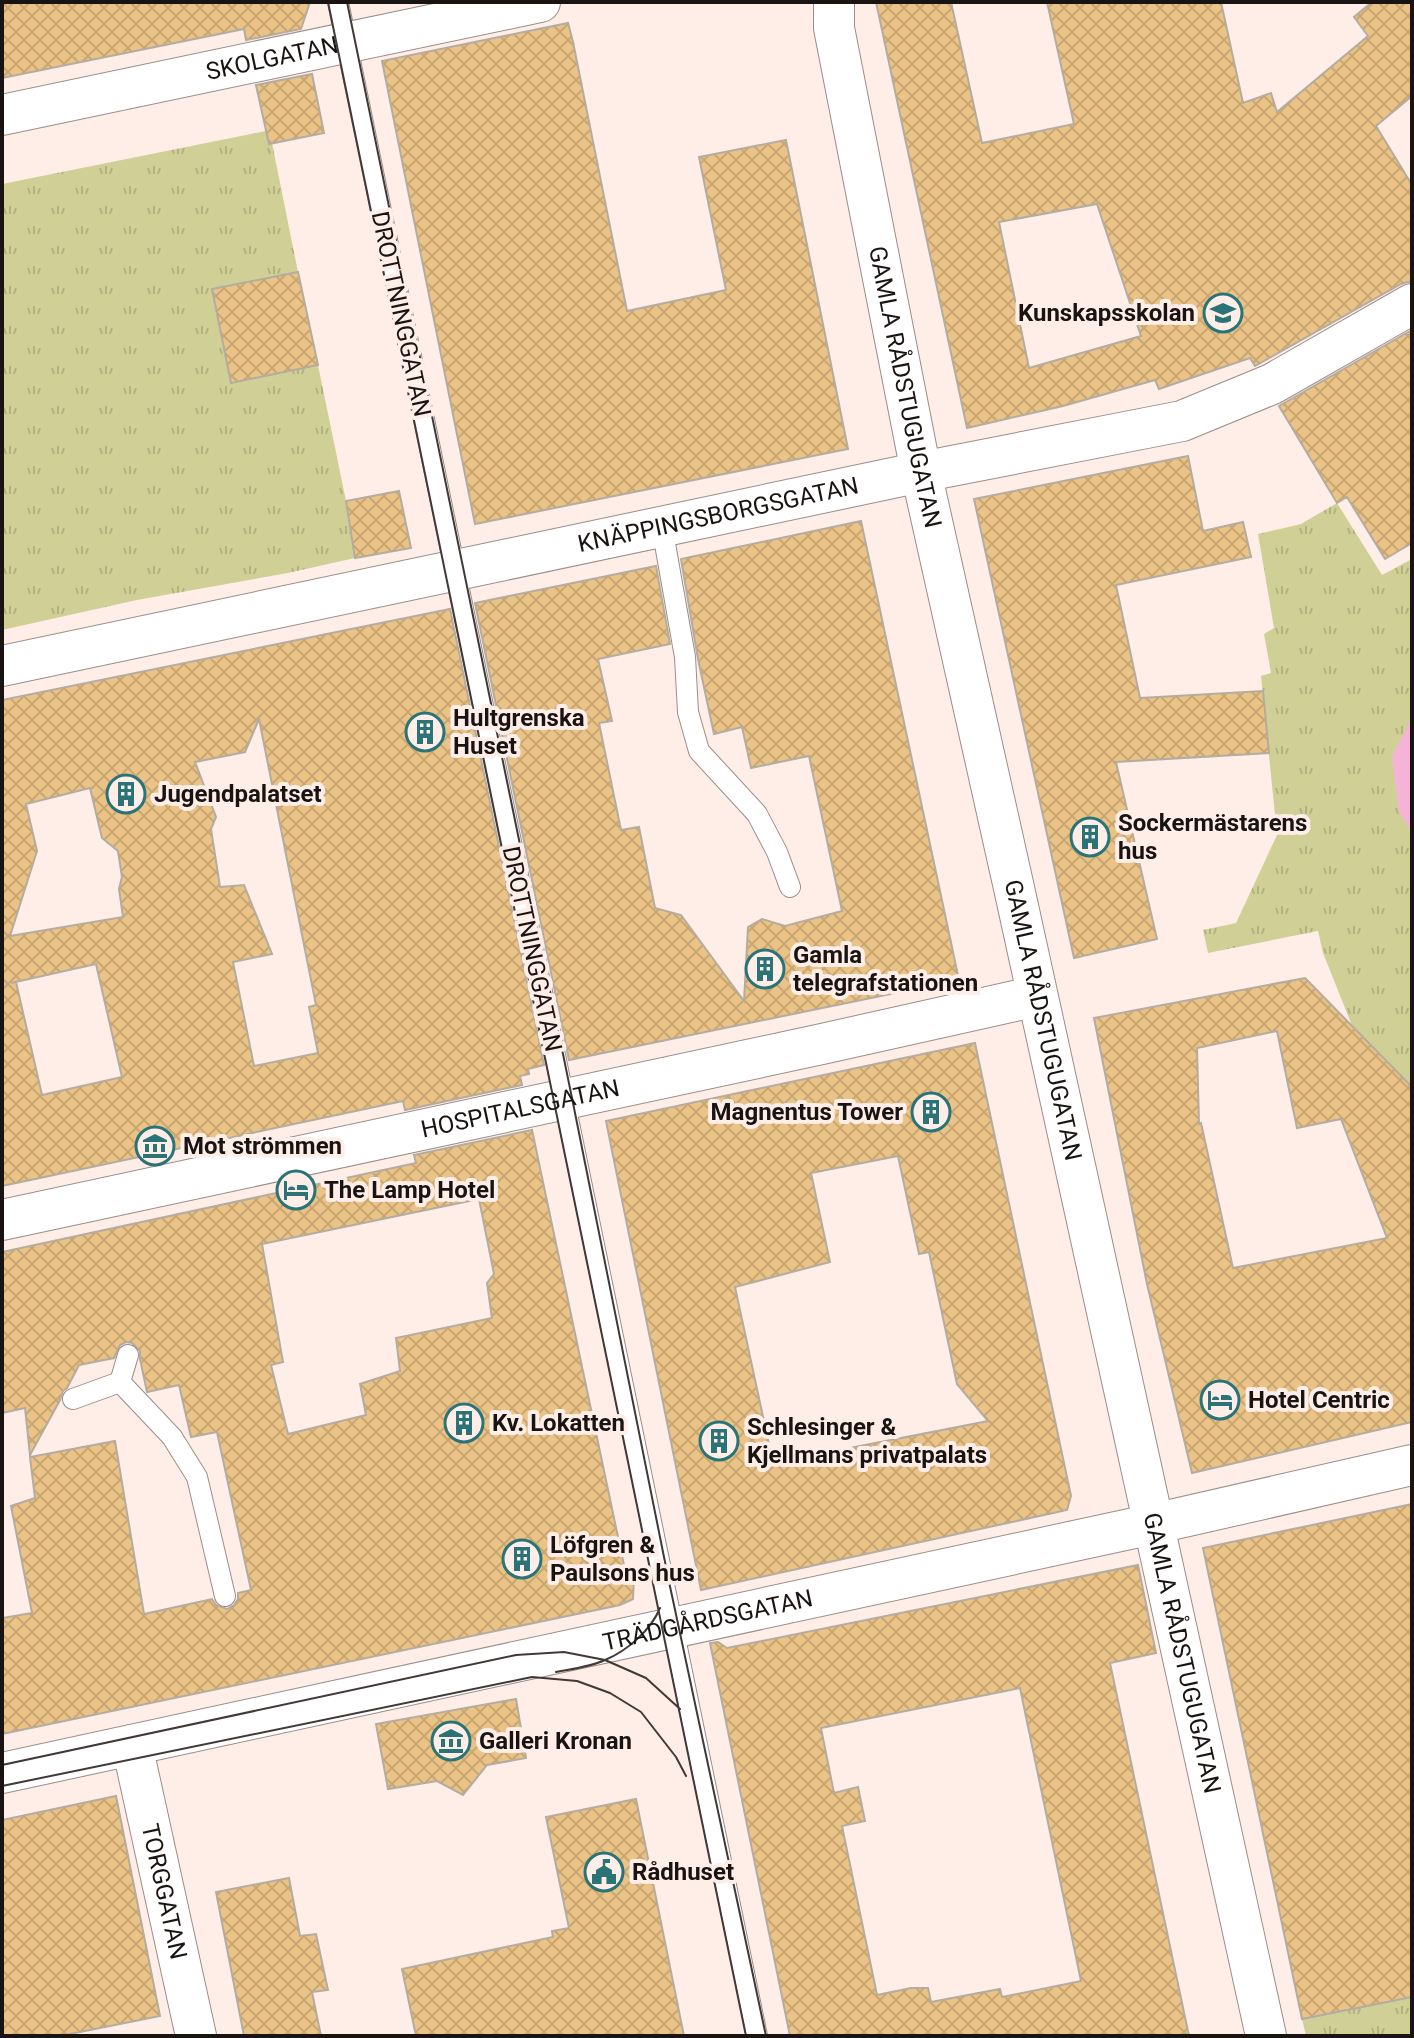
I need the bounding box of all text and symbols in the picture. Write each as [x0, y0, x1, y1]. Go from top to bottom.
street label: SKOLGATAN [203, 31, 341, 86]
street label: DROTTNINGGATAN [366, 209, 436, 419]
street label: GAMLA RÅDSTUGUGATAN [863, 244, 947, 531]
school or university icon: Kunskapsskolan [1202, 292, 1244, 334]
place label: Kunskapsskolan [1018, 299, 1195, 327]
street label: KNÄPPINGSBORGSGATAN [575, 472, 861, 558]
place label: Hultgrenska Huset [453, 704, 585, 760]
building icon: Hultgrenska Huset [404, 711, 446, 753]
building icon: Jugendpalatset [105, 773, 147, 815]
place label: Jugendpalatset [154, 780, 322, 808]
place label: Sockermästarens hus [1118, 809, 1307, 865]
building icon: Sockermästarens hus [1069, 816, 1111, 858]
street label: DROTTNINGGATAN [497, 844, 567, 1054]
street label: GAMLA RÅDSTUGUGATAN [999, 877, 1087, 1163]
place label: Gamla telegrafstationen [793, 941, 978, 997]
building icon: Gamla telegrafstationen [744, 948, 786, 990]
street label: HOSPITALSGATAN [418, 1074, 622, 1144]
building icon: Magnentus Tower [910, 1091, 952, 1133]
place label: Magnentus Tower [711, 1098, 903, 1126]
museum icon: Mot strömmen [134, 1125, 176, 1167]
place label: Mot strömmen [183, 1132, 342, 1160]
hotel icon: The Lamp Hotel [275, 1169, 317, 1211]
place label: The Lamp Hotel [324, 1176, 495, 1204]
hotel icon: Hotel Centric [1199, 1379, 1241, 1421]
place label: Hotel Centric [1248, 1386, 1390, 1414]
building icon: Kv. Lokatten [443, 1402, 485, 1444]
place label: Kv. Lokatten [492, 1409, 625, 1437]
place label: Schlesinger & Kjellmans privatpalats [747, 1413, 987, 1469]
building icon: Schlesinger & Kjellmans privatpalats [698, 1420, 740, 1462]
street label: GAMLA RÅDSTUGUGATAN [1138, 1510, 1226, 1796]
place label: Löfgren & Paulsons hus [550, 1531, 695, 1587]
building icon: Löfgren & Paulsons hus [501, 1538, 543, 1580]
street label: TRÄDGÅRDSGATAN [600, 1584, 815, 1657]
museum icon: Galleri Kronan [430, 1720, 472, 1762]
place label: Galleri Kronan [479, 1727, 632, 1755]
street label: TORGGATAN [136, 1821, 193, 1962]
public building icon: Rådhuset [583, 1851, 625, 1893]
place label: Rådhuset [632, 1858, 734, 1886]

